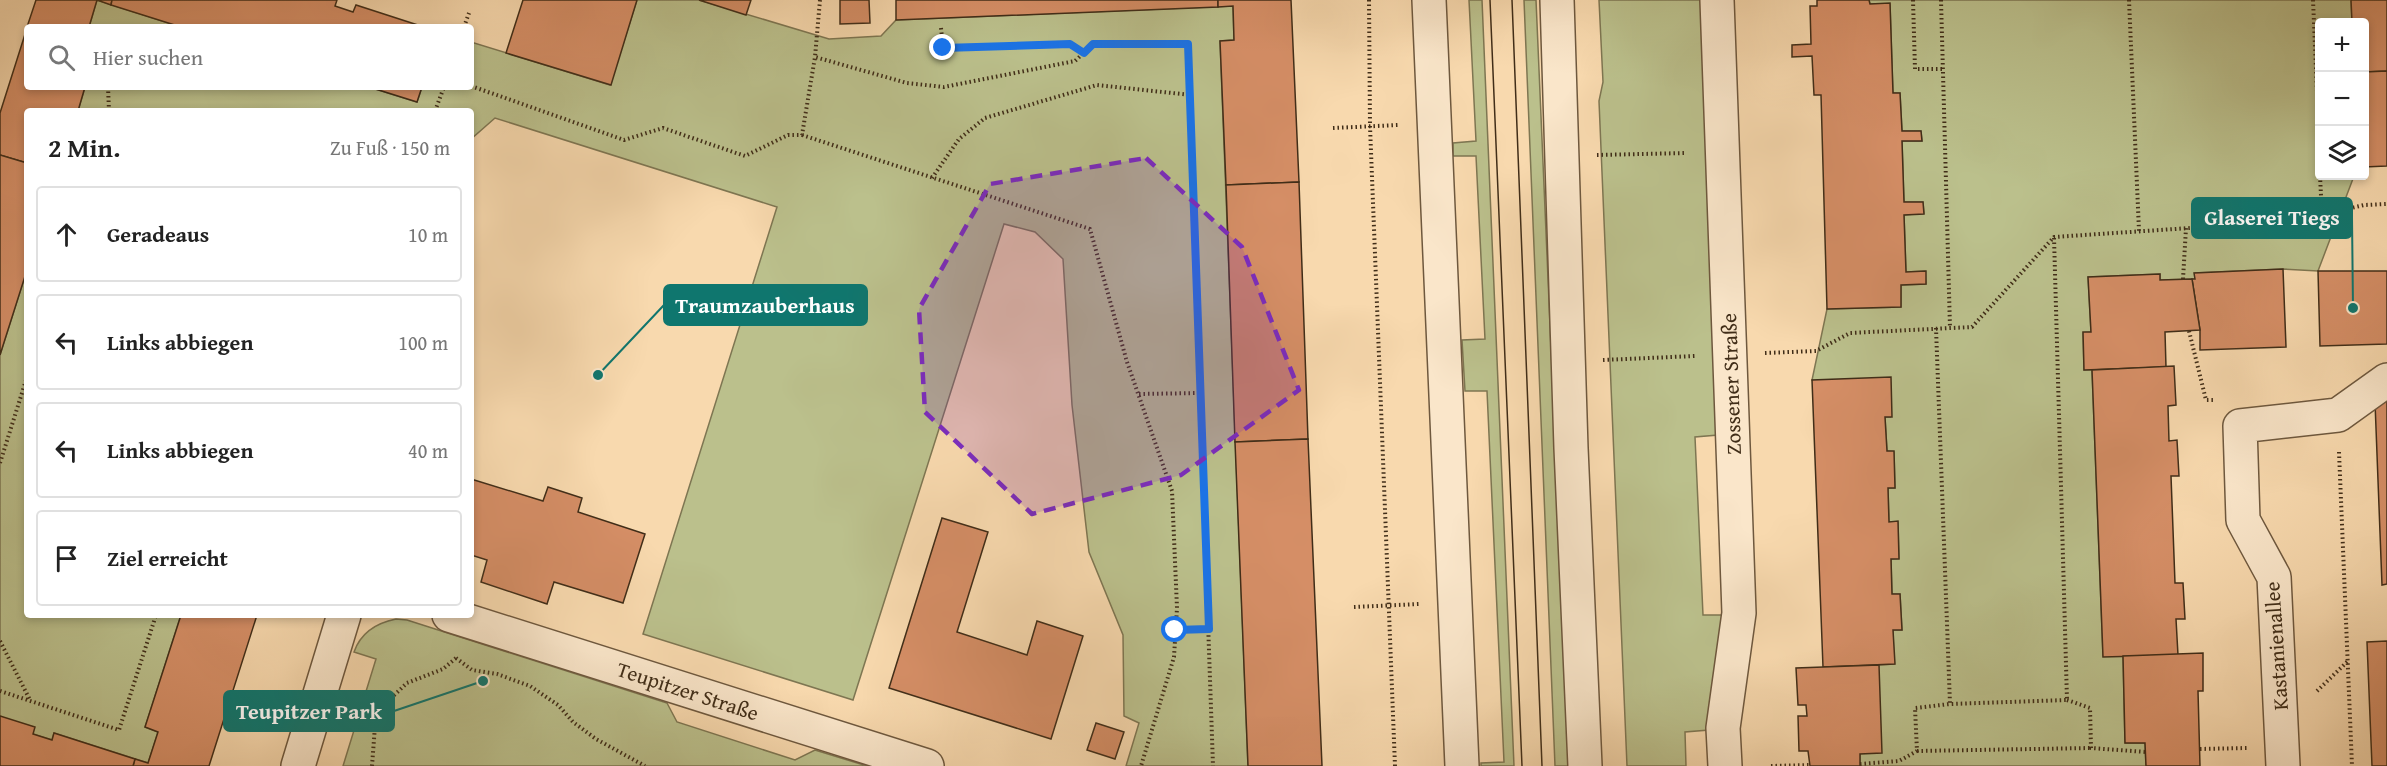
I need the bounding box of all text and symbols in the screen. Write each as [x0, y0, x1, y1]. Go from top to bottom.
map controls [2315, 18, 2369, 180]
button: + [2315, 18, 2369, 72]
search box [24, 24, 474, 90]
route end [929, 34, 955, 60]
icon: search [45, 41, 78, 74]
text: Hier suchen [93, 41, 203, 73]
button: − [2315, 72, 2369, 126]
button: layers [2315, 126, 2369, 180]
text: 2 Min. [48, 128, 120, 167]
text: Zu Fuß · 150 m [330, 133, 450, 162]
callout: Glaserei Tiegs [2192, 198, 2352, 238]
text: Glaserei Tiegs [2204, 201, 2340, 233]
icon: ahead [50, 218, 83, 251]
text: Geradeaus [107, 218, 209, 250]
text: 10 m [408, 220, 448, 249]
callout: Traumzauberhaus [664, 285, 867, 325]
text: Traumzauberhaus [675, 289, 855, 321]
street label: Zossener Straße [1713, 313, 1749, 455]
icon: left [50, 326, 83, 359]
text: Links abbiegen [107, 326, 253, 358]
text: 100 m [398, 328, 448, 357]
icon: left [50, 434, 83, 467]
text: Links abbiegen [107, 434, 253, 466]
text: 40 m [408, 436, 448, 465]
icon: arrive [50, 542, 83, 575]
text: Ziel erreicht [107, 542, 228, 574]
street label: Kastanienallee [2256, 581, 2296, 711]
route start [1161, 616, 1187, 642]
street label: Teupitzer Straße [613, 653, 763, 729]
callout: Teupitzer Park [224, 691, 394, 731]
text: Teupitzer Park [236, 695, 383, 727]

